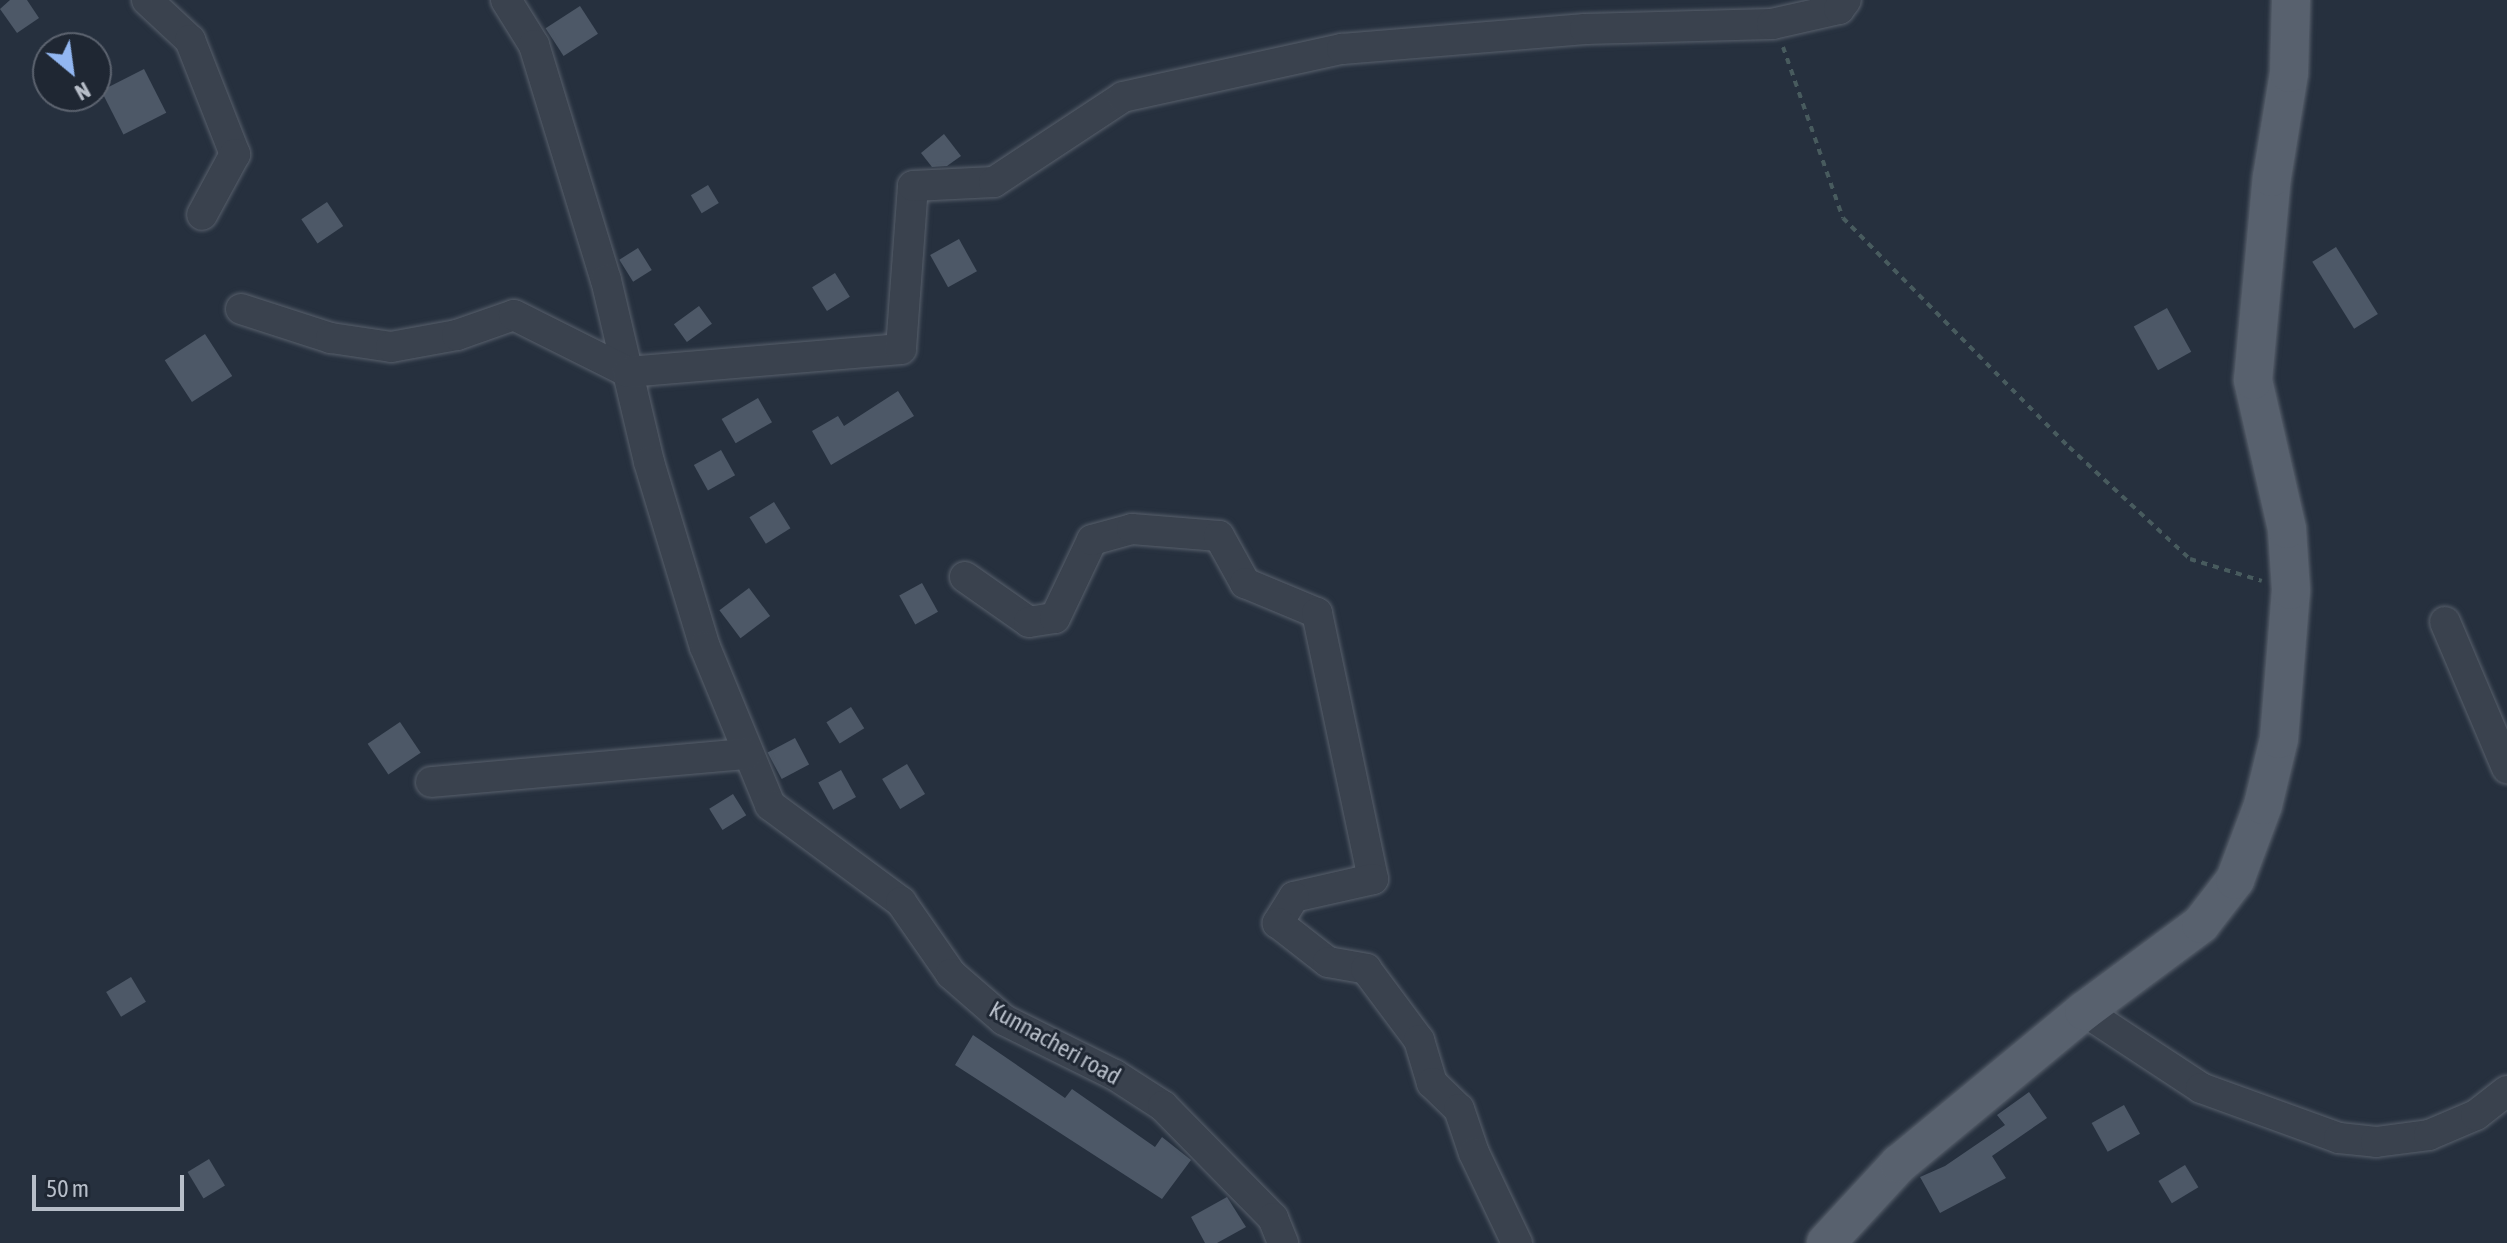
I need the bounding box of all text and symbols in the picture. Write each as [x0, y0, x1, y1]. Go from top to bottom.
north arrow [32, 32, 112, 112]
text: N [71, 77, 95, 106]
street label: Kunnacheri road [984, 995, 1126, 1091]
scale bar [36, 1159, 188, 1209]
text: 50 m [46, 1175, 89, 1202]

